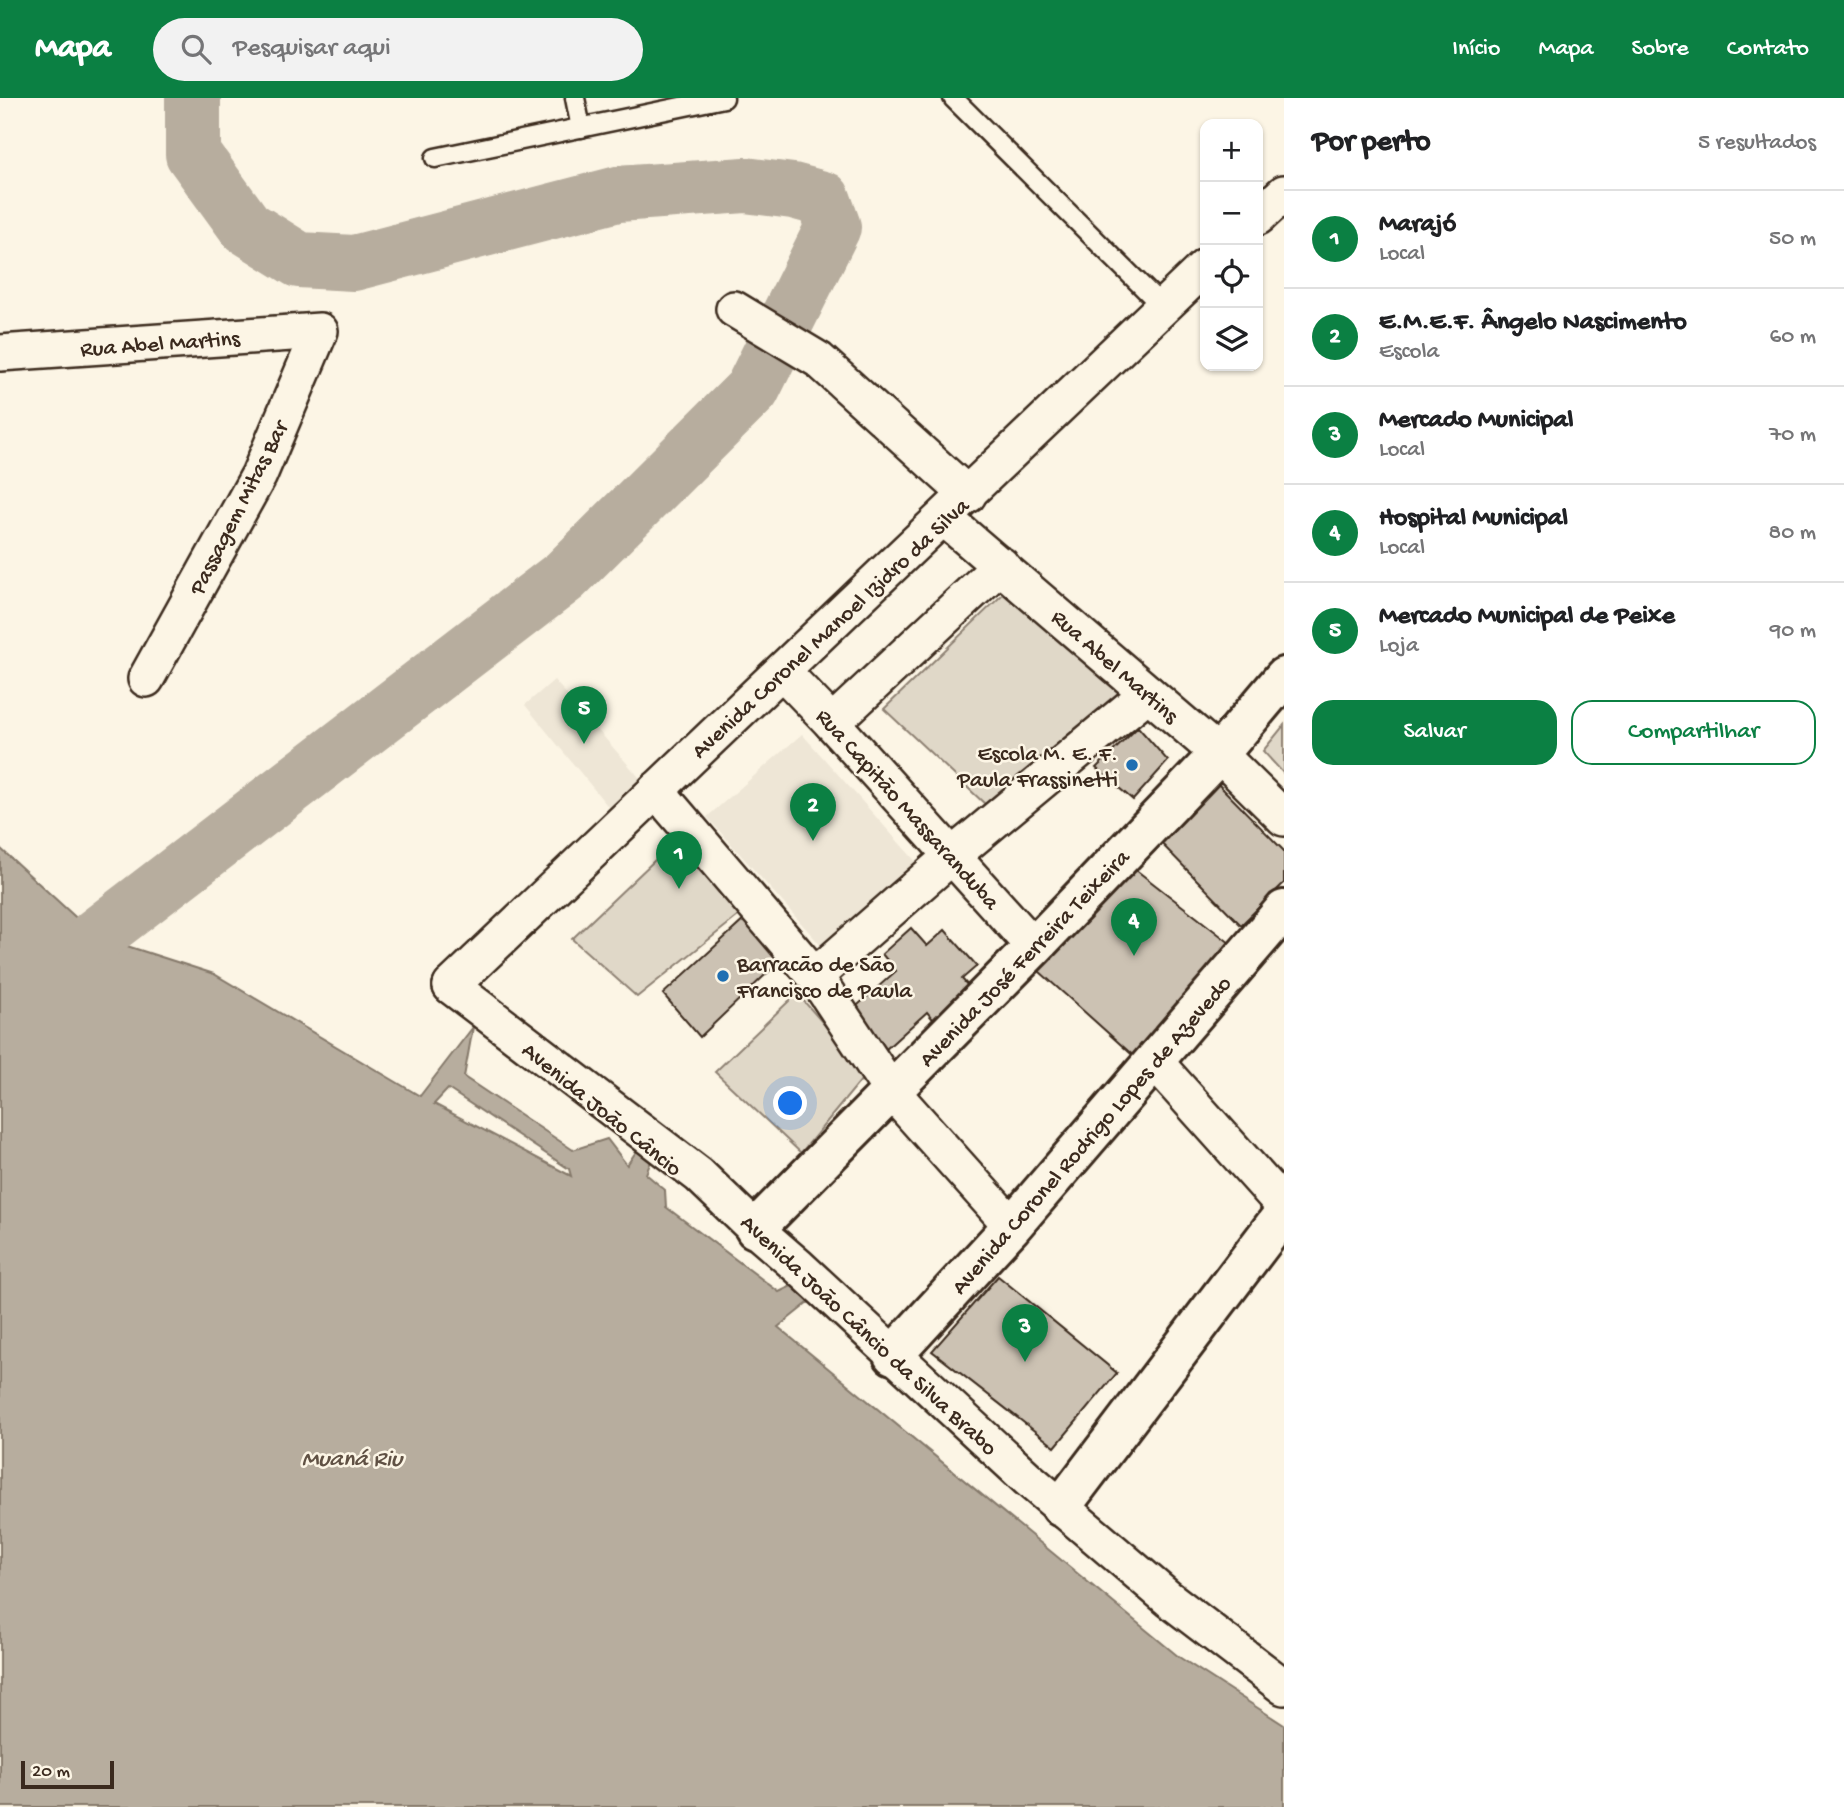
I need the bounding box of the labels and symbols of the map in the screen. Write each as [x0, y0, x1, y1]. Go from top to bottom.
street label: Rua Abel Martins [80, 326, 241, 365]
street label: Passagem Mitas Bar [184, 415, 296, 601]
street label: Avenida Coronel Manoel Izidro da Silva [687, 493, 977, 766]
street label: Rua Abel Martins [1045, 605, 1183, 731]
pin: 5 [561, 686, 607, 744]
street label: Rua Capitão Massaranduba [809, 704, 1005, 917]
place label: Escola M. E. F. Paula Frassinetti [956, 742, 1118, 795]
marker: Escola M. E. F. Paula Frassinetti [1124, 757, 1140, 773]
pin: 2 [790, 783, 836, 841]
pin: 1 [656, 831, 702, 889]
street label: Avenida José Ferreira Teixeira [914, 844, 1137, 1074]
pin: 4 [1111, 898, 1157, 956]
place label: Barracão de São Francisco de Paula [736, 953, 913, 1006]
marker: Barracão de São Francisco de Paula [715, 968, 731, 984]
street label: Avenida Coronel Rodrigo Lopes de Azevedo [947, 971, 1238, 1301]
street label: Avenida João Câncio [515, 1038, 686, 1184]
your location [773, 1086, 807, 1120]
street label: Avenida João Câncio da Silva Brabo [734, 1210, 1002, 1463]
pin: 3 [1002, 1304, 1048, 1362]
water label: Muaná Riu [302, 1446, 404, 1475]
scale bar [21, 1758, 114, 1790]

